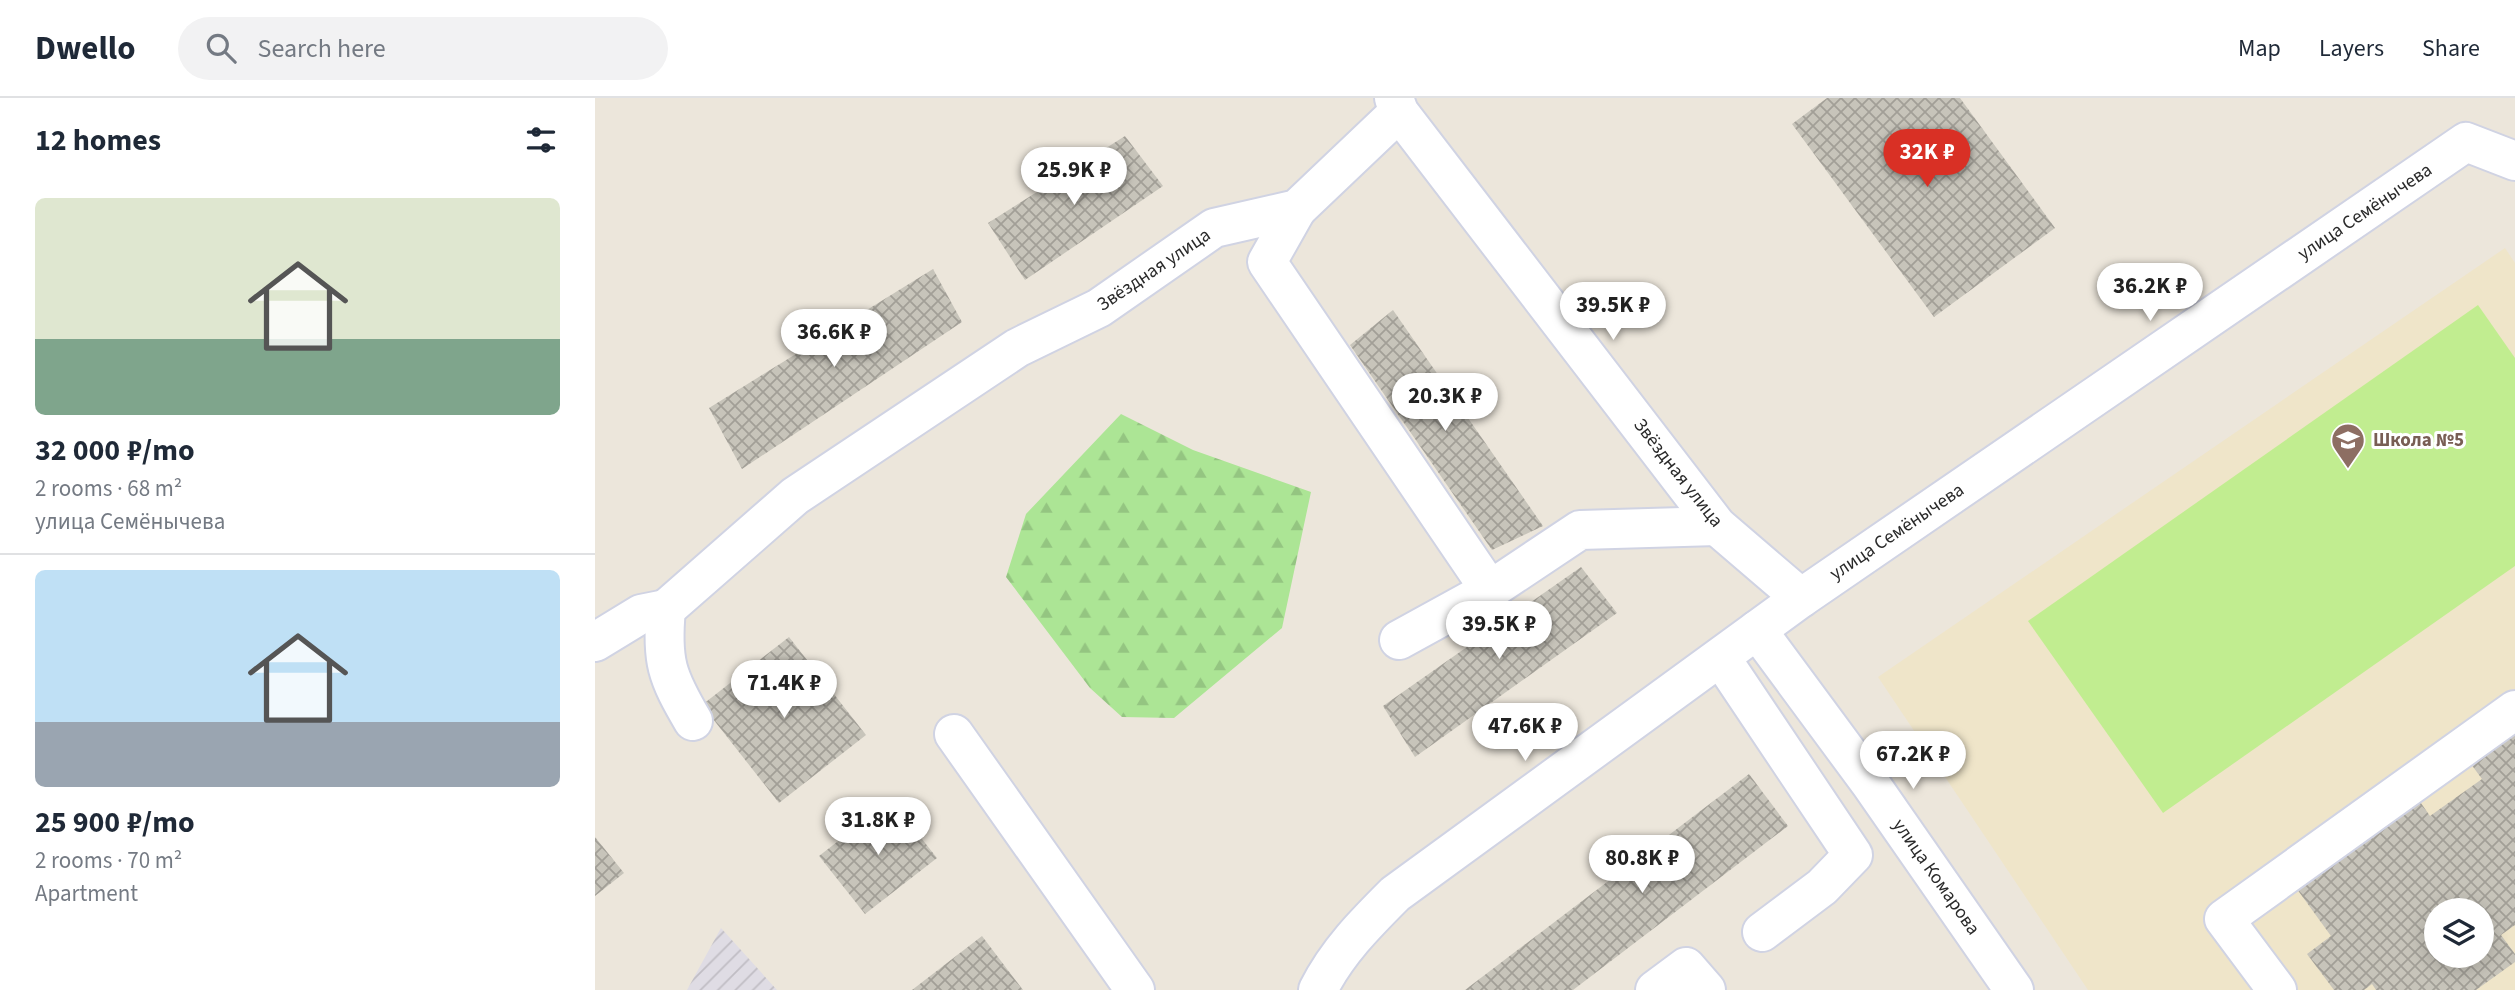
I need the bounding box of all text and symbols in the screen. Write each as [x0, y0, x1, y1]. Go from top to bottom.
search box [178, 17, 668, 80]
text: Dwello [35, 25, 136, 72]
icon: search [202, 29, 240, 67]
text: Search here [258, 30, 386, 67]
text: Map [2238, 31, 2281, 66]
text: Layers [2319, 31, 2384, 66]
text: Share [2422, 31, 2480, 66]
text: 12 homes [35, 119, 161, 162]
icon: filters [522, 121, 560, 159]
pin: 32K ₽ [1878, 130, 1976, 189]
text: 32K ₽ [1899, 135, 1955, 168]
pin: 25.9K ₽ [1009, 148, 1139, 207]
text: 25.9K ₽ [1037, 153, 1111, 186]
street label: улица Семёнычева [2292, 157, 2438, 267]
street label: Звёздная улица [1092, 222, 1216, 318]
icon: home [235, 243, 361, 369]
pin: 36.2K ₽ [2085, 264, 2215, 323]
text: 36.2K ₽ [2113, 269, 2187, 302]
pin: 39.5K ₽ [1548, 282, 1678, 342]
text: 39.5K ₽ [1576, 288, 1650, 321]
pin: 36.6K ₽ [769, 310, 899, 369]
text: 36.6K ₽ [797, 315, 871, 348]
pin: 20.3K ₽ [1380, 374, 1510, 433]
text: 20.3K ₽ [1408, 379, 1482, 412]
street label: Звёздная улица [1627, 413, 1729, 533]
school or university icon: Школа №5 [2329, 421, 2367, 470]
place label: Школа №5 [2373, 427, 2464, 454]
text: 32 000 ₽/mo [35, 429, 195, 472]
text: 2 rooms · 68 m² [35, 472, 182, 505]
street label: улица Семёнычева [1824, 477, 1970, 587]
text: улица Семёнычева [35, 505, 225, 538]
pin: 39.5K ₽ [1434, 602, 1564, 661]
text: 39.5K ₽ [1462, 607, 1536, 640]
icon: home [235, 615, 361, 741]
pin: 71.4K ₽ [719, 660, 849, 720]
text: 71.4K ₽ [747, 666, 821, 699]
pin: 47.6K ₽ [1460, 704, 1590, 763]
text: 47.6K ₽ [1488, 709, 1562, 742]
pin: 67.2K ₽ [1848, 732, 1978, 791]
text: 67.2K ₽ [1876, 737, 1950, 770]
pin: 31.8K ₽ [813, 798, 943, 857]
text: 25 900 ₽/mo [35, 801, 195, 844]
text: 31.8K ₽ [841, 803, 915, 836]
street label: улица Комарова [1886, 813, 1986, 941]
pin: 80.8K ₽ [1577, 836, 1707, 895]
text: 80.8K ₽ [1605, 841, 1679, 874]
text: 2 rooms · 70 m² [35, 844, 182, 877]
text: Apartment [35, 877, 138, 910]
map controls [2424, 898, 2494, 968]
button: layers [2424, 898, 2494, 968]

